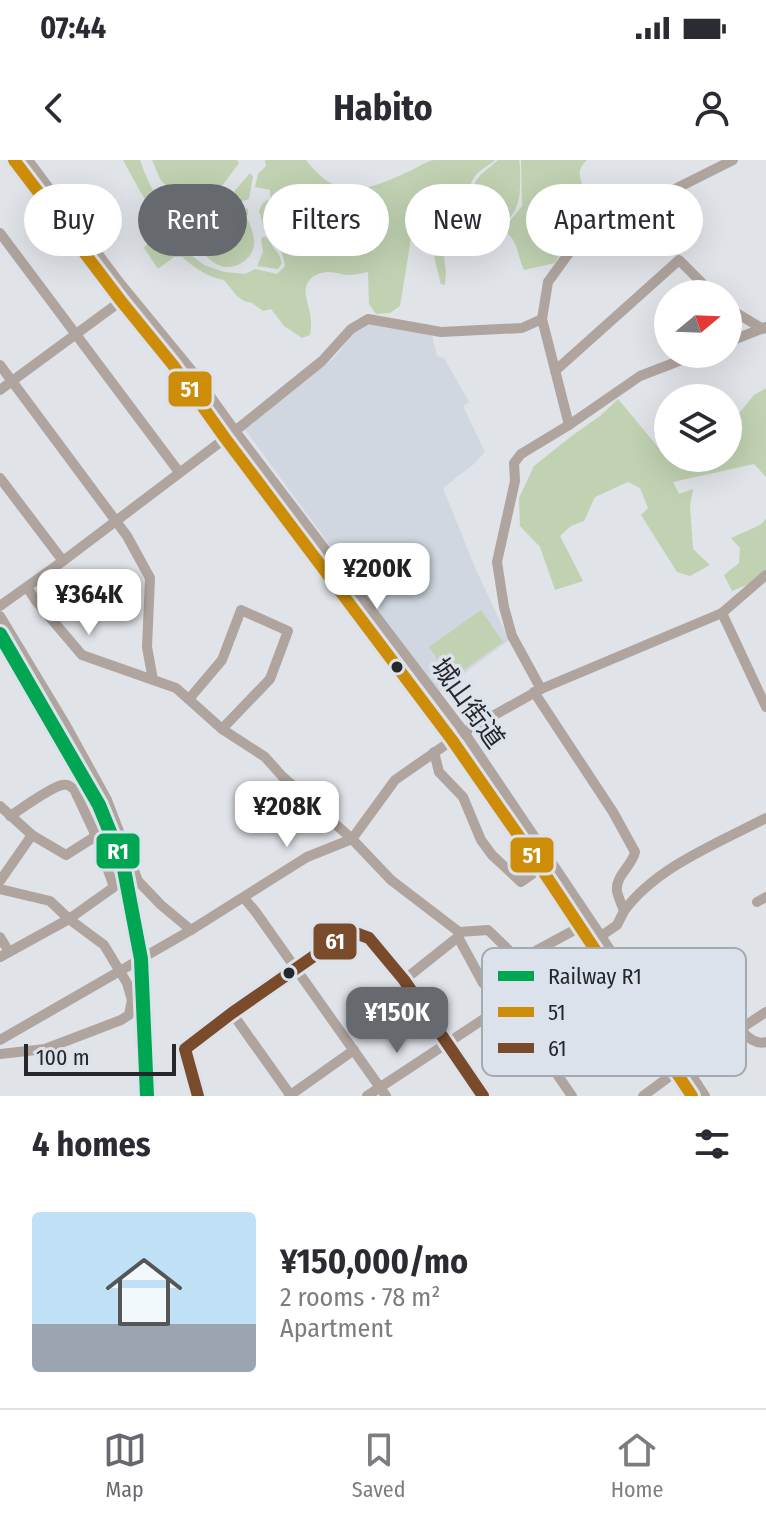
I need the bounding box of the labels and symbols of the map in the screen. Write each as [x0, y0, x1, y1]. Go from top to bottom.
north arrow [654, 280, 742, 368]
line badge: 51 [167, 370, 213, 408]
text: 51 [181, 376, 199, 403]
pin: ¥200K [321, 543, 433, 611]
pin: ¥364K [33, 569, 145, 637]
street label: 城山街道 [424, 652, 511, 754]
unlabelled marker [389, 659, 405, 675]
pin: ¥208K [231, 781, 343, 849]
line badge: R1 [95, 832, 141, 870]
line badge: 51 [509, 836, 555, 874]
text: R1 [107, 838, 129, 865]
text: 51 [523, 842, 541, 869]
line badge: 61 [312, 922, 358, 961]
text: 61 [325, 928, 345, 955]
legend [482, 948, 746, 1076]
text: Railway R1 [548, 963, 642, 990]
unlabelled marker [281, 965, 297, 981]
pin: ¥150K [341, 987, 453, 1055]
text: 51 [548, 999, 566, 1026]
text: 61 [548, 1035, 567, 1062]
scale bar [24, 1040, 176, 1076]

